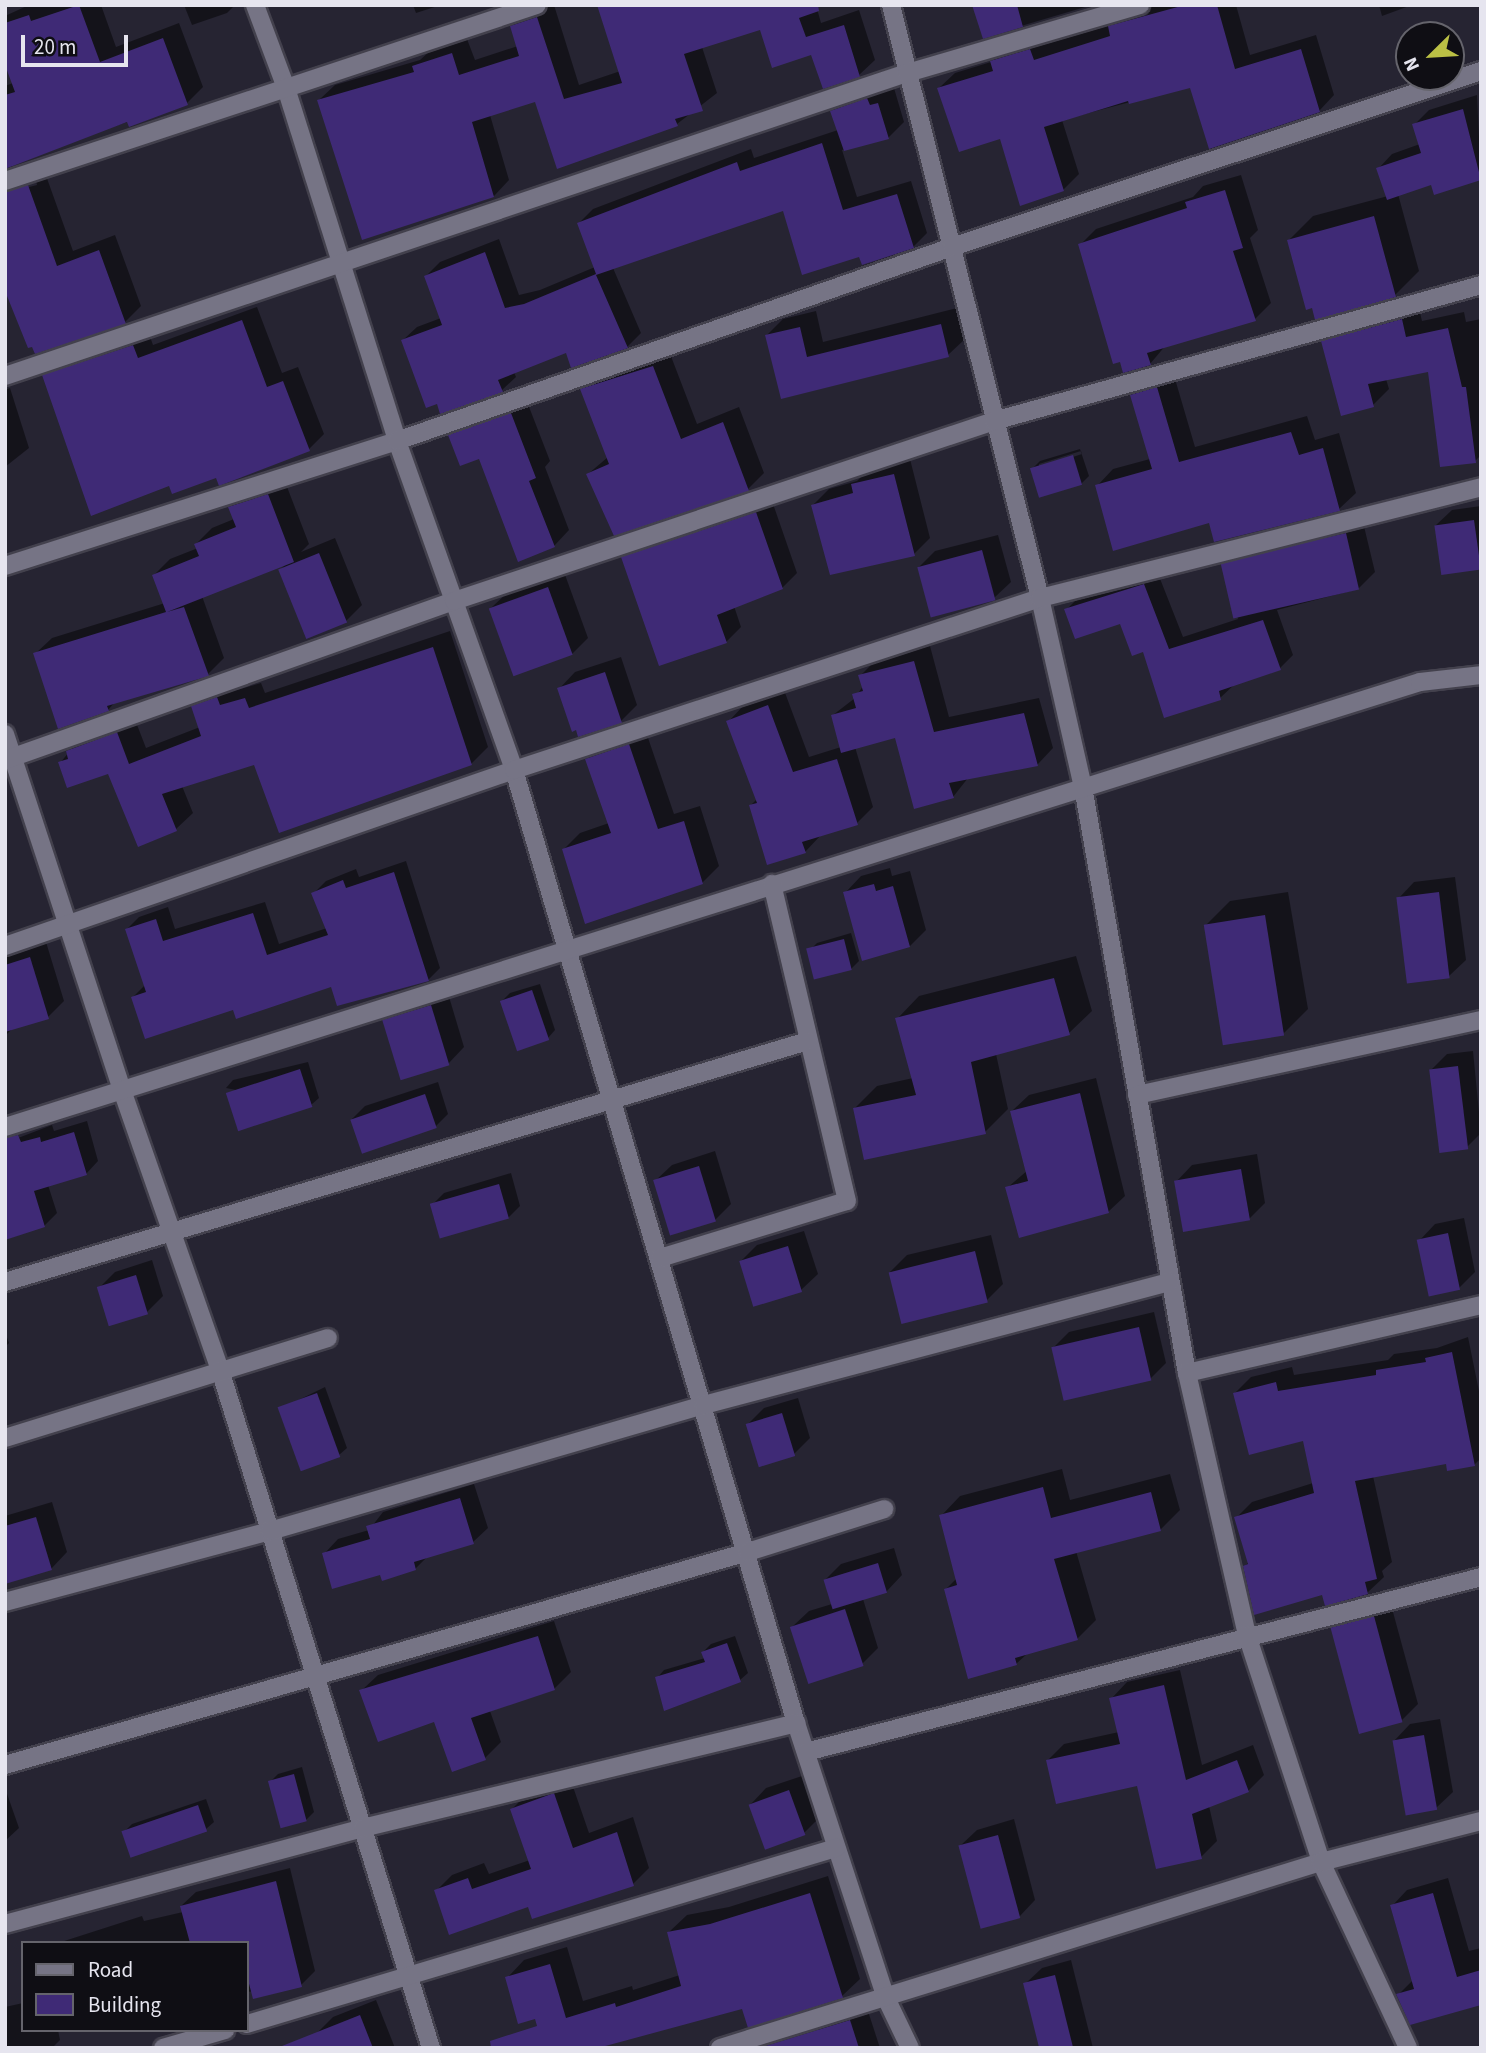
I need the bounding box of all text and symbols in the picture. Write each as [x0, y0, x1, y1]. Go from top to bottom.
scale bar [24, 21, 131, 65]
north arrow [1395, 21, 1465, 91]
text: 20 m [34, 32, 76, 62]
text: N [1397, 53, 1427, 75]
legend [21, 1941, 248, 2032]
text: Road [88, 1955, 133, 1985]
text: Building [88, 1990, 161, 2020]

